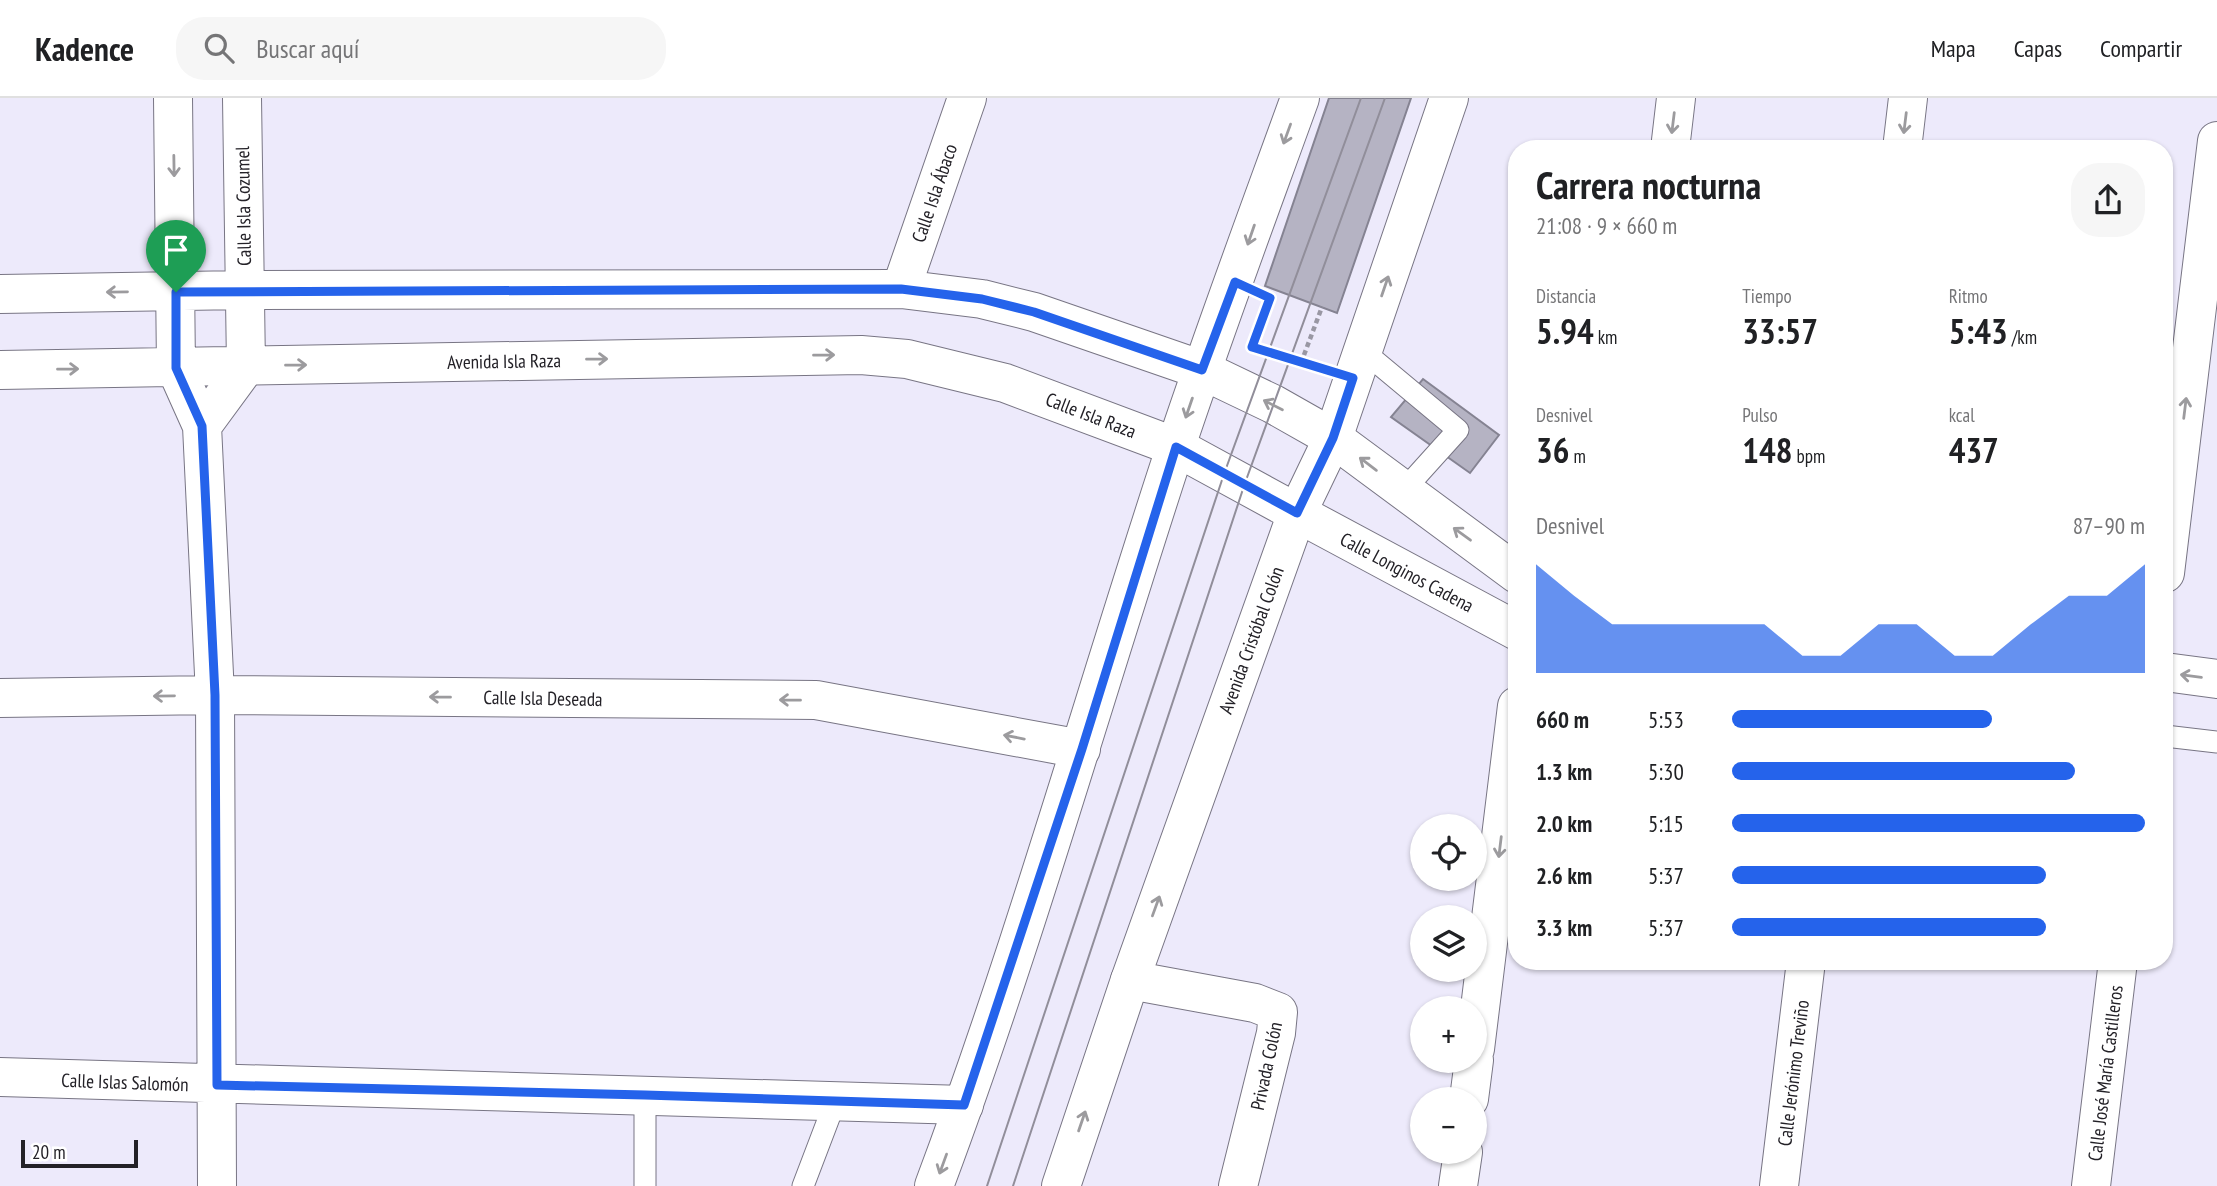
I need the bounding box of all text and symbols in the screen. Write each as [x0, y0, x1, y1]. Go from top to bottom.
search box [176, 17, 666, 80]
text: Kadence [35, 27, 134, 70]
icon: search [200, 29, 238, 67]
text: Buscar aquí [256, 32, 359, 65]
text: Mapa [1931, 33, 1976, 64]
text: Capas [2014, 33, 2062, 64]
text: Compartir [2100, 33, 2182, 64]
one-way arrow [1666, 112, 1679, 134]
one-way arrow [1898, 112, 1911, 134]
one-way arrow [1280, 123, 1292, 145]
street label: Calle Isla Ábaco [906, 141, 962, 245]
street label: Calle Isla Cozumel [230, 145, 256, 266]
one-way arrow [167, 154, 181, 177]
text: Carrera nocturna [1536, 160, 1761, 209]
button: share [2071, 163, 2145, 237]
text: 21:08 · 9 × 660 m [1536, 211, 1677, 240]
pin [146, 220, 206, 292]
one-way arrow [1244, 223, 1256, 245]
icon: arrive [157, 231, 195, 269]
one-way arrow [1380, 275, 1392, 297]
text: Distancia [1536, 284, 1596, 308]
text: Tiempo [1742, 284, 1792, 308]
text: Ritmo [1949, 284, 1988, 308]
one-way arrow [106, 286, 129, 299]
text: 5.94 [1536, 308, 1594, 354]
text: 33:57 [1742, 308, 1818, 354]
text: 5:43 [1949, 308, 2008, 354]
text: km [1594, 325, 1617, 349]
text: /km [2008, 325, 2037, 349]
street label: Avenida Isla Raza [447, 348, 561, 374]
one-way arrow [812, 348, 835, 362]
one-way arrow [585, 353, 608, 366]
one-way arrow [284, 358, 307, 372]
one-way arrow [56, 362, 79, 376]
street label: Calle Isla Raza [1042, 387, 1140, 443]
one-way arrow [1182, 397, 1194, 419]
one-way arrow [1263, 397, 1284, 411]
one-way arrow [2178, 397, 2191, 419]
text: Desnivel [1536, 403, 1592, 427]
text: Pulso [1742, 403, 1778, 427]
text: kcal [1949, 403, 1975, 427]
text: 36 [1536, 427, 1569, 473]
text: 148 [1742, 427, 1793, 473]
text: 437 [1949, 427, 1999, 473]
text: m [1569, 444, 1586, 468]
text: bpm [1793, 444, 1825, 468]
one-way arrow [1359, 457, 1378, 472]
text: Desnivel [1536, 511, 1604, 540]
text: 87–90 m [2073, 511, 2145, 540]
street label: Calle Longinos Cadena [1336, 527, 1478, 617]
one-way arrow [1453, 527, 1472, 541]
street label: Avenida Cristóbal Colón [1213, 563, 1289, 717]
one-way arrow [2180, 669, 2203, 682]
street label: Calle Isla Deseada [483, 685, 603, 711]
one-way arrow [153, 689, 176, 702]
one-way arrow [429, 690, 452, 704]
one-way arrow [779, 693, 802, 707]
text: 660 m [1536, 705, 1589, 734]
text: 5:53 [1648, 705, 1684, 734]
one-way arrow [1003, 730, 1026, 743]
text: 1.3 km [1536, 757, 1592, 786]
text: 5:30 [1648, 757, 1684, 786]
text: 2.0 km [1536, 809, 1592, 838]
text: 5:15 [1648, 809, 1684, 838]
map controls [1410, 814, 1487, 1164]
button: locate [1410, 814, 1487, 891]
one-way arrow [1494, 835, 1507, 857]
text: 2.6 km [1536, 861, 1592, 890]
text: 5:37 [1648, 861, 1684, 890]
one-way arrow [1151, 896, 1163, 918]
button: layers [1410, 905, 1487, 982]
text: 3.3 km [1536, 913, 1592, 942]
text: 5:37 [1648, 913, 1684, 942]
street label: Calle José María Castilleros [2082, 984, 2128, 1162]
button: + [1410, 996, 1487, 1073]
street label: Calle Jerónimo Treviño [1772, 999, 1814, 1147]
street label: Privada Colón [1245, 1020, 1287, 1112]
street label: Calle Islas Salomón [61, 1068, 189, 1096]
button: − [1410, 1087, 1487, 1164]
one-way arrow [1077, 1111, 1089, 1133]
scale bar [21, 1137, 138, 1169]
text: 20 m [32, 1140, 66, 1164]
one-way arrow [935, 1152, 948, 1174]

